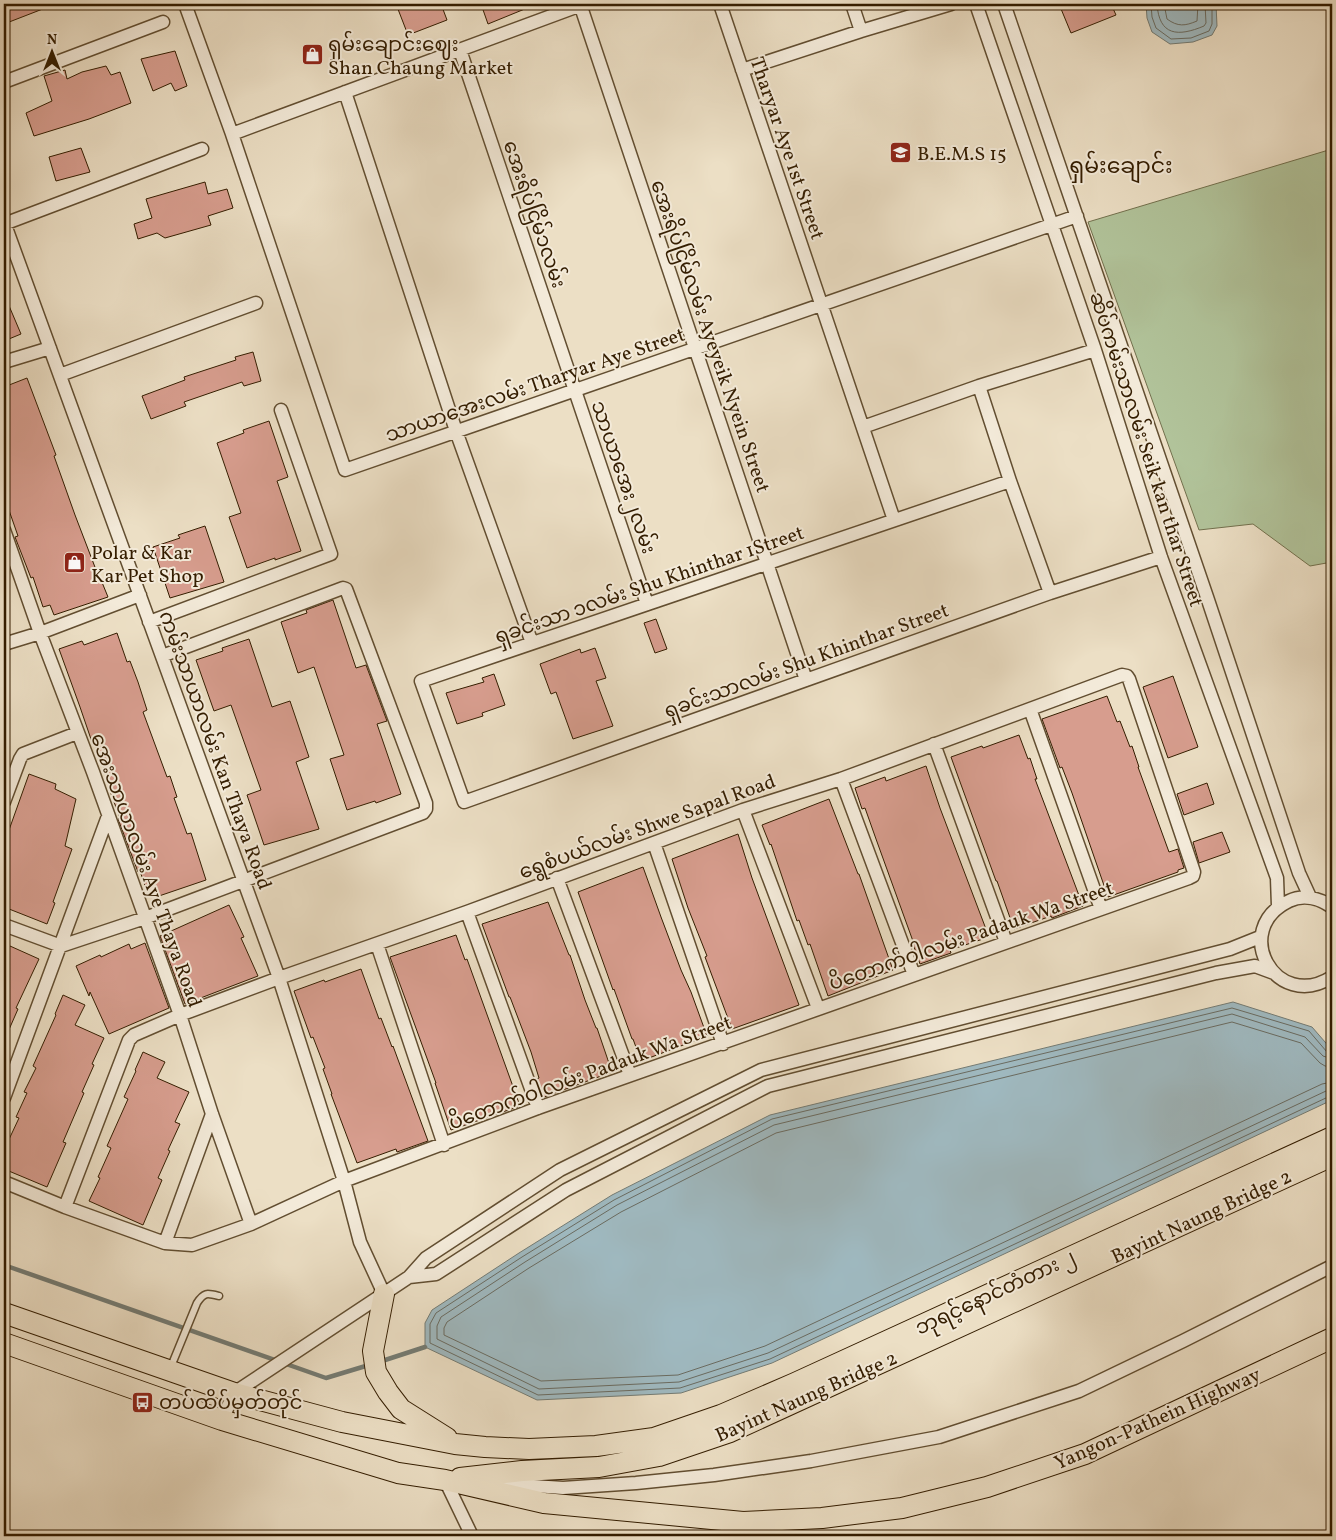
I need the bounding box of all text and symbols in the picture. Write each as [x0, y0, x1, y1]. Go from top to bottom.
north arrow [28, 28, 78, 78]
place label: ရှမ်းချောင်းဈေး Shan Chaung Market [328, 30, 513, 83]
text: N [47, 31, 57, 50]
shop icon: ရှမ်းချောင်းဈေး Shan Chaung Market [300, 43, 324, 67]
street label: Tharyar Aye 1st Street [742, 54, 831, 244]
street label: အေးရိပ်ငြိမ်၁လမ်း [495, 136, 573, 292]
school or university icon: B.E.M.S 15 [889, 141, 913, 165]
place label: B.E.M.S 15 [917, 141, 1007, 169]
district label: ရှမ်းချောင်း [1069, 150, 1173, 184]
street label: အေးရိပ်ငြိမ်လမ်း Ayeyeik Nyein Street [642, 176, 778, 497]
street label: ဆိပ်ကမ်းသာလမ်း Seik kan thar Street [1081, 288, 1211, 611]
street label: သာယာအေးလမ်း Tharyar Aye Street [382, 319, 689, 450]
street label: သာယာအေး၂လမ်း [583, 397, 663, 558]
street label: ရှခင်းသာ ၁လမ်း Shu Khinthar 1Street [491, 518, 808, 653]
place label: Polar & Kar Kar Pet Shop [91, 540, 204, 591]
shop icon: Polar & Kar Kar Pet Shop [63, 551, 87, 575]
street label: ရှခင်းသာလမ်း Shu Khinthar Street [660, 595, 953, 727]
street label: ကမ်းသာယာလမ်း Kan Thaya Road [151, 607, 280, 894]
street label: အေးသာယာလမ်း Aye Thaya Road [82, 729, 210, 1012]
street label: ရွေစံပယ်လမ်း Shwe Sapal Road [515, 766, 780, 887]
street label: ပိတောက်ဝါလမ်း Padauk Wa Street [825, 873, 1118, 999]
street label: ပိတောက်ဝါလမ်း Padauk Wa Street [445, 1008, 736, 1138]
street label: Bayint Naung Bridge 2 [1107, 1164, 1297, 1272]
street label: ဘုရင့်နောင်တံတား ၂ [910, 1243, 1081, 1344]
street label: Bayint Naung Bridge 2 [711, 1345, 902, 1451]
street label: Yangon-Pathein Highway [1050, 1362, 1266, 1478]
place label: တပ်ထိပ်မှတ်တိုင် [159, 1388, 303, 1419]
bus stop icon: တပ်ထိပ်မှတ်တိုင် [131, 1390, 155, 1414]

